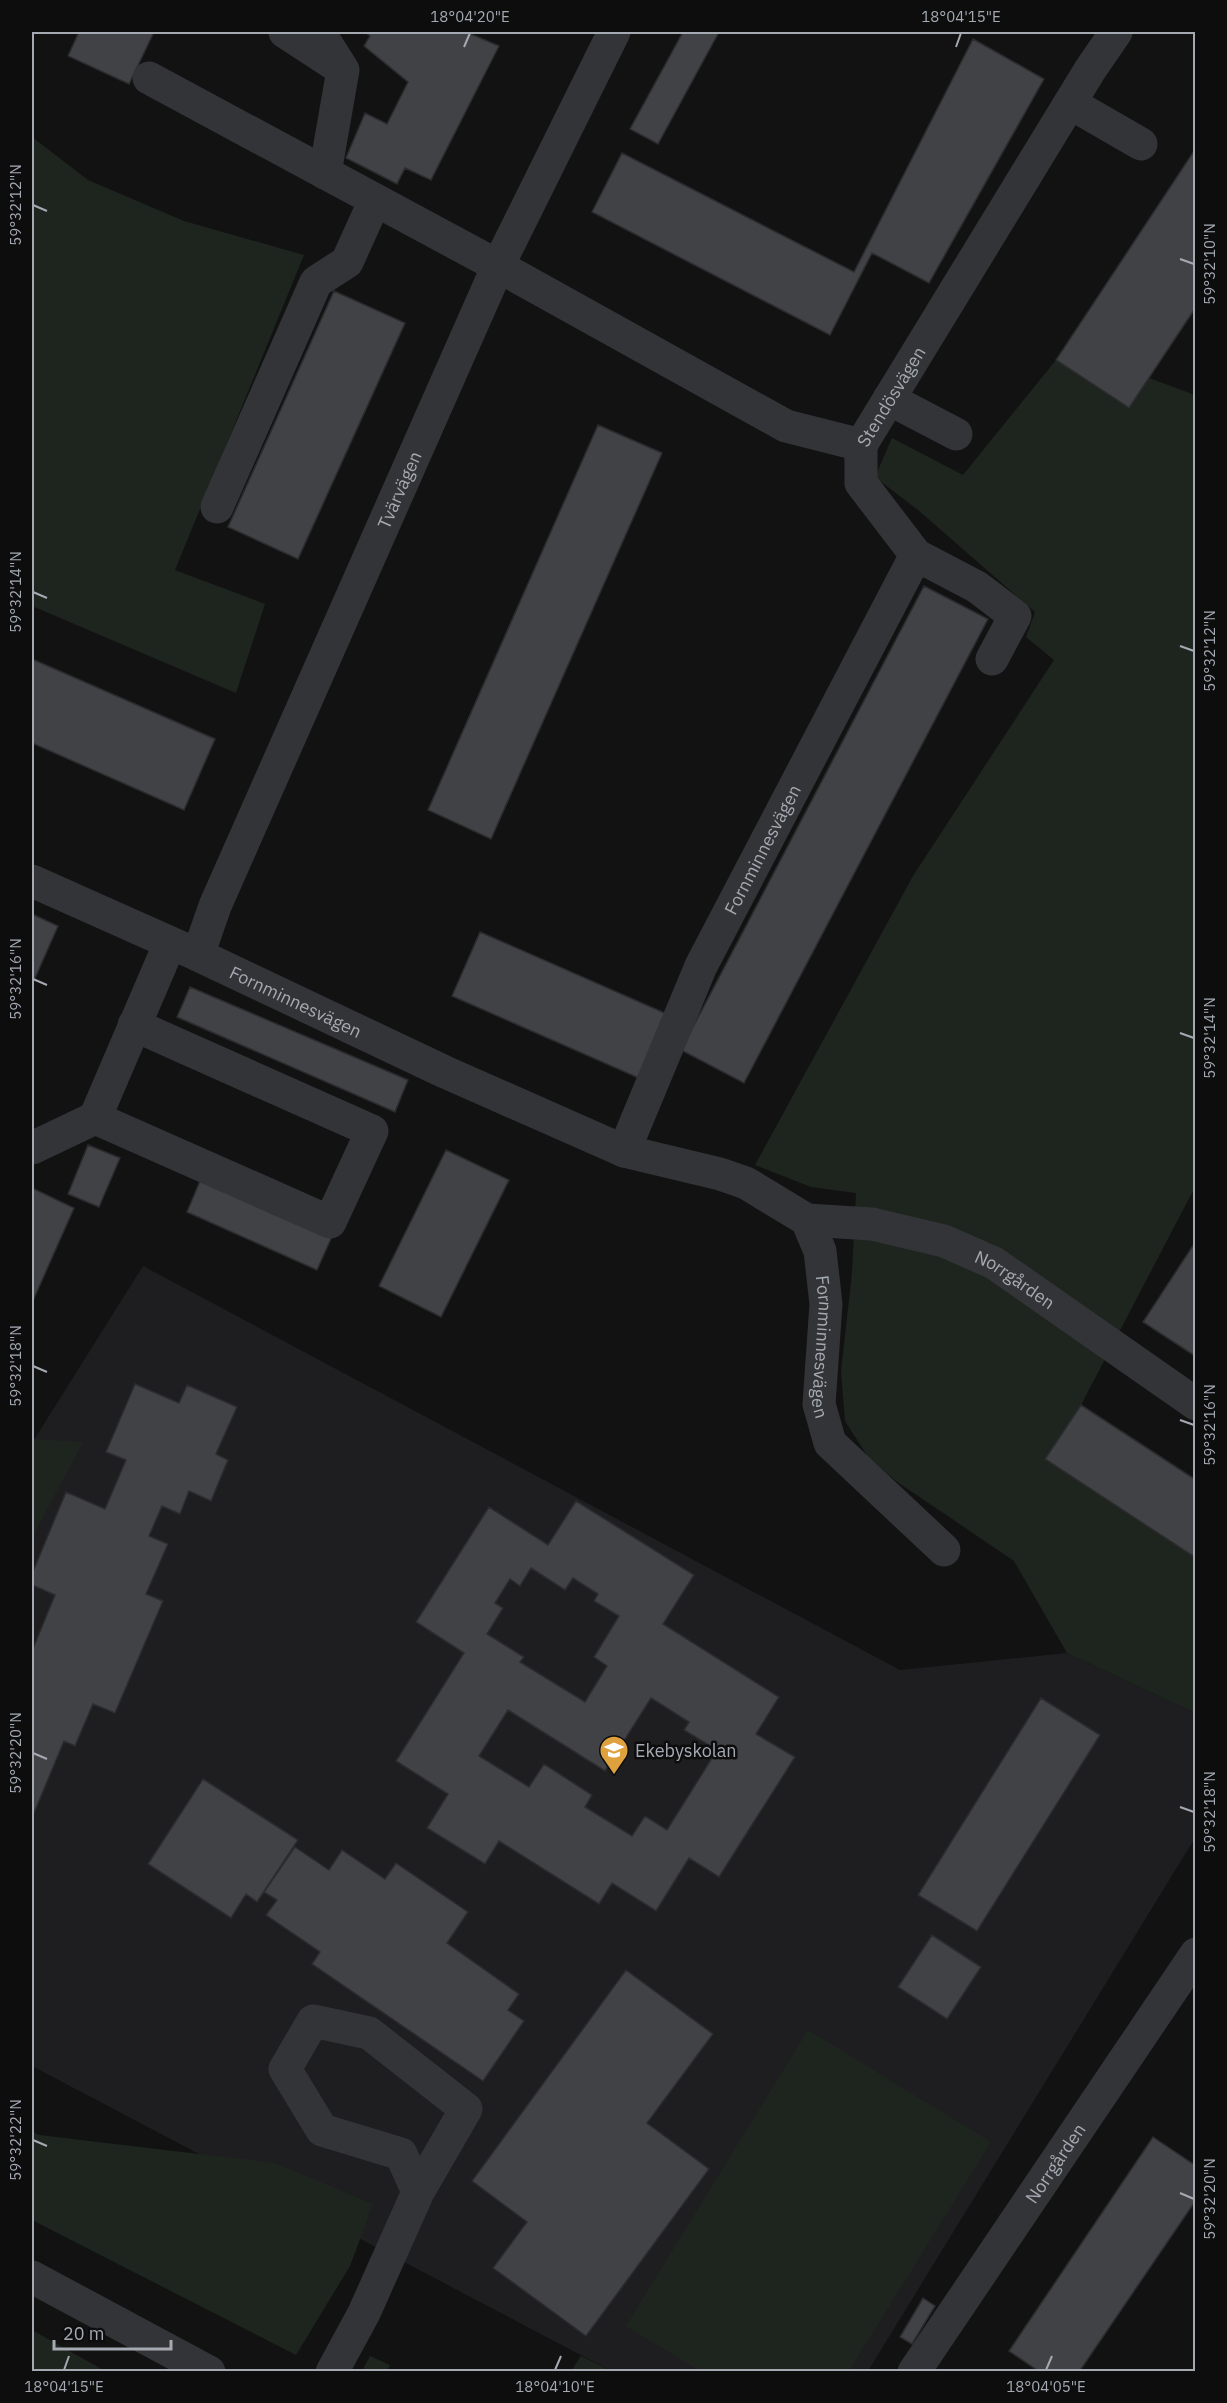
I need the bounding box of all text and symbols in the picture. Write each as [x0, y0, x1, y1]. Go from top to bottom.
text: 18°04'20"E [430, 7, 510, 26]
text: 18°04'15"E [921, 7, 1001, 26]
text: 59°32'12"N [6, 164, 25, 246]
text: 59°32'10"N [1200, 223, 1219, 305]
street label: Stendösvägen [851, 342, 930, 451]
street label: Tvärvägen [372, 447, 426, 532]
text: 59°32'14"N [6, 551, 25, 633]
text: 59°32'12"N [1200, 610, 1219, 692]
street label: Fornminnesvägen [719, 780, 805, 918]
text: 59°32'16"N [6, 938, 25, 1020]
street label: Fornminnesvägen [226, 960, 366, 1042]
text: 59°32'14"N [1200, 997, 1219, 1079]
street label: Norrgården [971, 1245, 1060, 1314]
street label: Fornminnesvägen [807, 1274, 838, 1421]
text: 59°32'18"N [6, 1325, 25, 1407]
text: 59°32'16"N [1200, 1384, 1219, 1466]
text: 59°32'20"N [6, 1712, 25, 1794]
school or university icon: Ekebyskolan [598, 1734, 630, 1776]
place label: Ekebyskolan [635, 1739, 737, 1762]
text: 59°32'18"N [1200, 1771, 1219, 1853]
text: 59°32'22"N [6, 2099, 25, 2181]
street label: Norrgården [1020, 2119, 1090, 2208]
text: 59°32'20"N [1200, 2158, 1219, 2240]
scale bar [54, 2313, 171, 2351]
text: 20 m [63, 2322, 105, 2345]
text: 18°04'15"E [24, 2377, 104, 2396]
text: 18°04'10"E [515, 2377, 595, 2396]
text: 18°04'05"E [1006, 2377, 1086, 2396]

